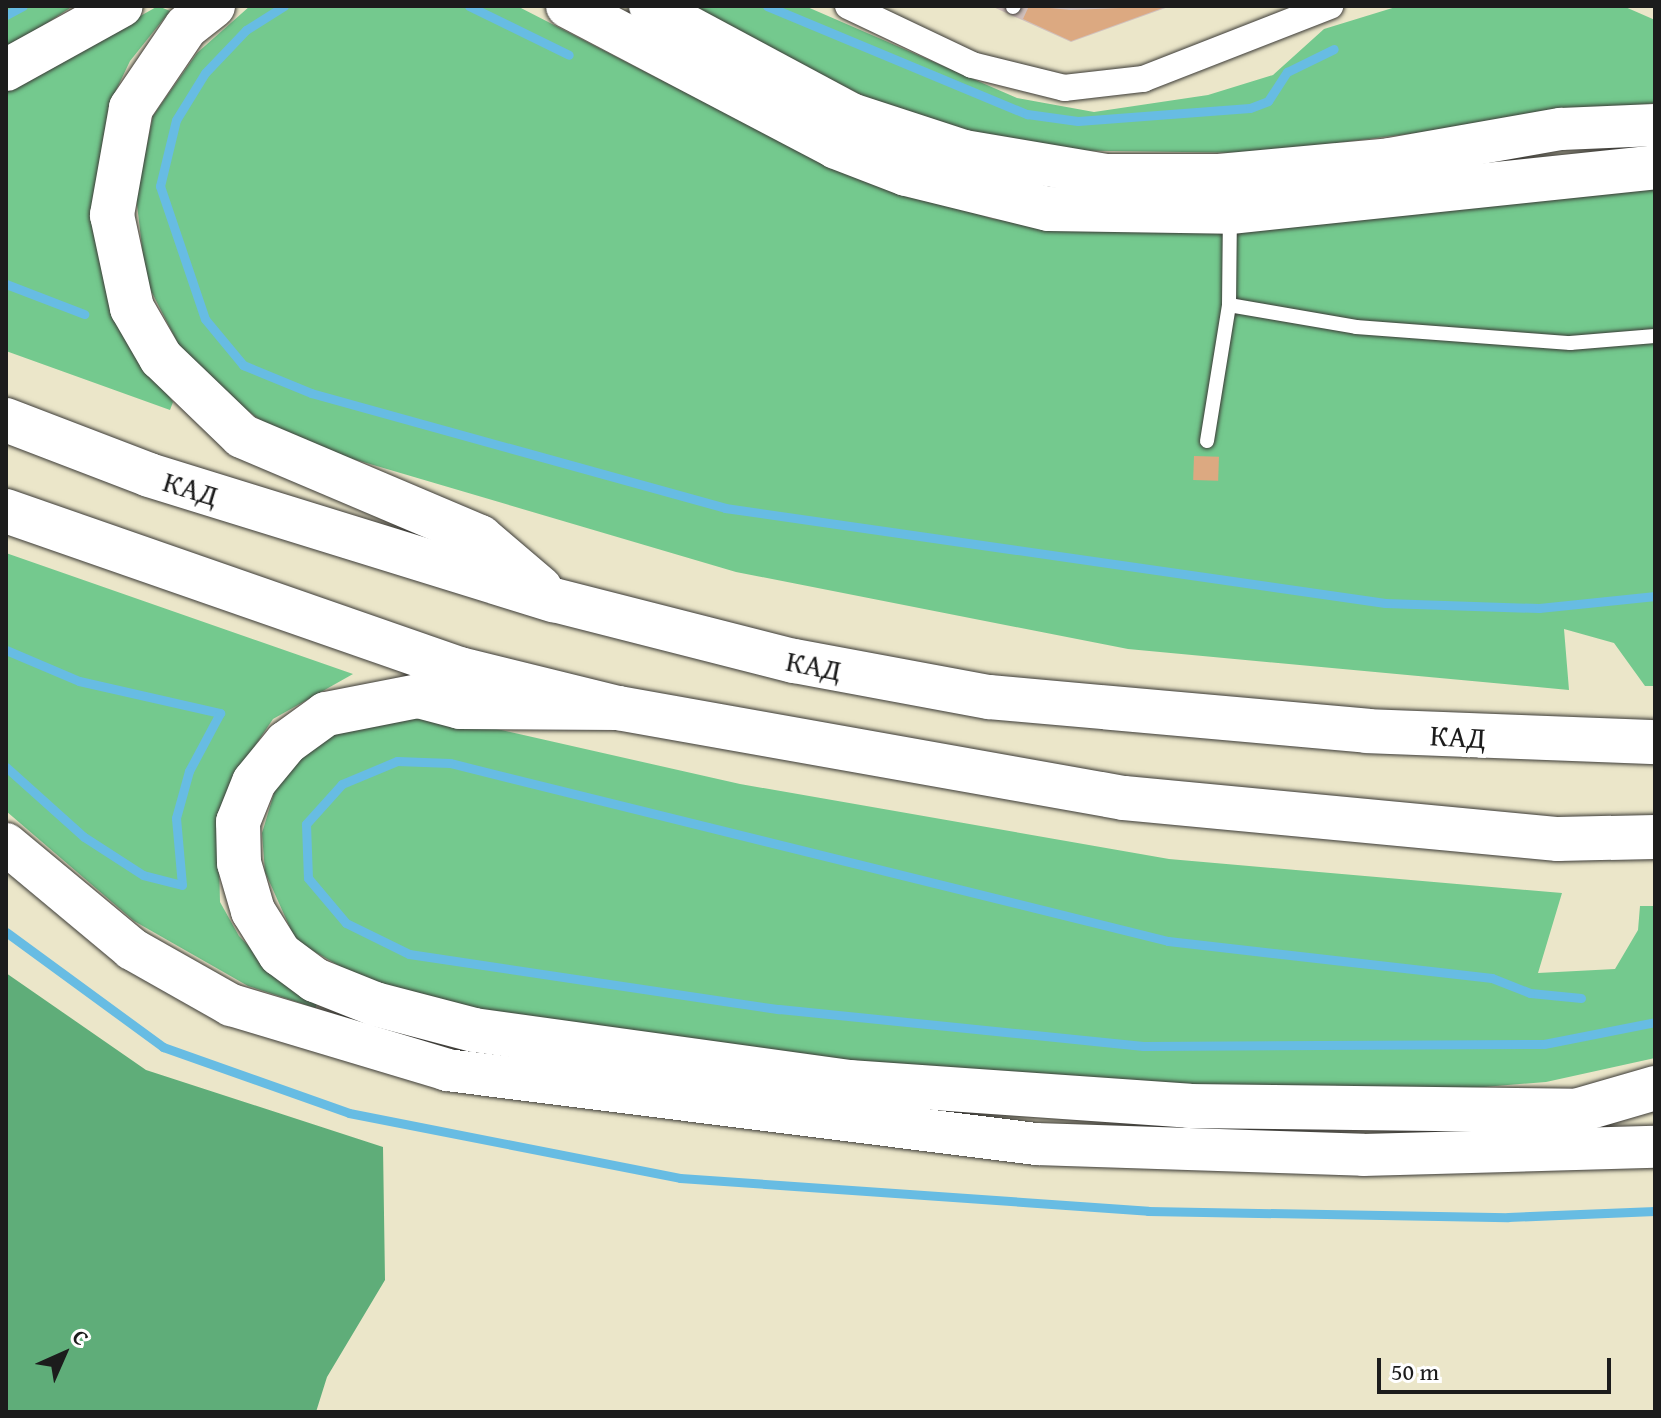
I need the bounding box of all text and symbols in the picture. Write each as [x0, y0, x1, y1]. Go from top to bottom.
street label: КАД [159, 463, 223, 513]
street label: КАД [783, 642, 845, 688]
street label: КАД [1429, 717, 1487, 755]
north arrow [24, 1314, 104, 1394]
text: С [65, 1321, 97, 1353]
scale bar [1381, 1342, 1615, 1392]
text: 50 m [1391, 1354, 1439, 1389]

